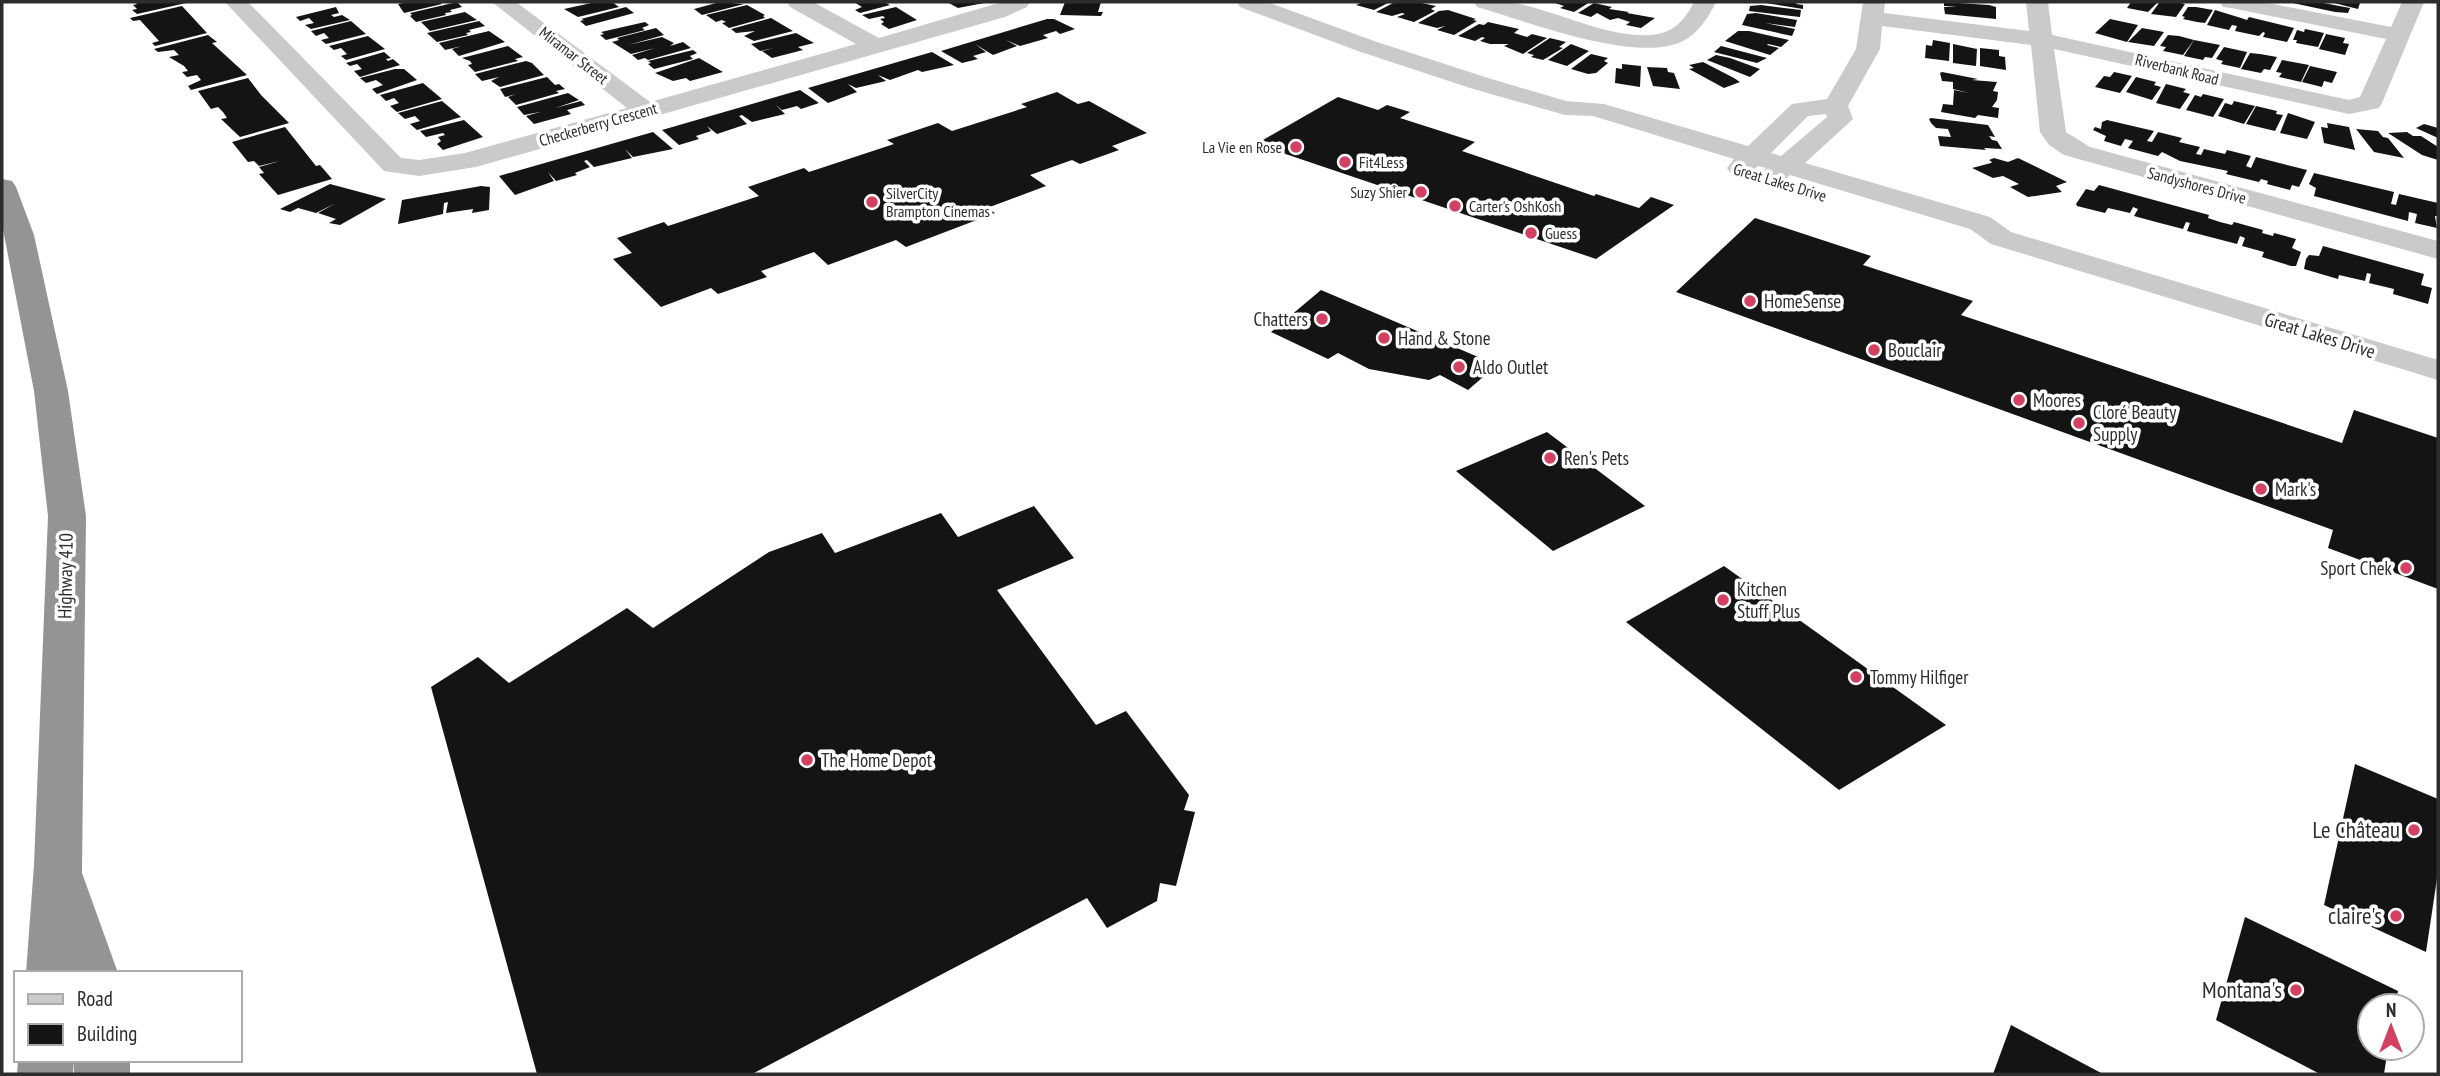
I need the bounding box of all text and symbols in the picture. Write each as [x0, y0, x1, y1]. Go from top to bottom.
street label: Miramar Street [535, 22, 613, 89]
street label: Riverbank Road [2133, 49, 2221, 89]
street label: Checkerberry Crescent [537, 97, 660, 150]
place label: La Vie en Rose [1202, 137, 1282, 157]
marker: La Vie en Rose [1288, 139, 1304, 155]
place label: Fit4Less [1359, 152, 1404, 172]
marker: Fit4Less [1337, 154, 1353, 170]
street label: Great Lakes Drive [1731, 158, 1829, 206]
street label: Sandyshores Drive [2145, 162, 2249, 208]
place label: Suzy Shier [1350, 182, 1408, 202]
place label: SilverCity Brampton Cinemas [886, 183, 990, 221]
marker: Suzy Shier [1413, 184, 1429, 200]
marker: SilverCity Brampton Cinemas [864, 194, 880, 210]
place label: Carter's OshKosh [1469, 196, 1561, 216]
marker: Carter's OshKosh [1447, 198, 1463, 214]
place label: Guess [1545, 223, 1577, 243]
marker: Guess [1523, 225, 1539, 241]
place label: HomeSense [1764, 289, 1841, 313]
marker: HomeSense [1742, 293, 1758, 309]
place label: Chatters [1254, 307, 1308, 331]
street label: Great Lakes Drive [2262, 307, 2378, 363]
marker: Chatters [1314, 311, 1330, 327]
place label: Hand & Stone [1398, 326, 1491, 350]
marker: Hand & Stone [1376, 330, 1392, 346]
place label: Bouclair [1888, 338, 1942, 362]
marker: Bouclair [1866, 342, 1882, 358]
place label: Aldo Outlet [1473, 355, 1549, 379]
marker: Aldo Outlet [1451, 359, 1467, 375]
place label: Moores [2033, 388, 2081, 412]
marker: Moores [2011, 392, 2027, 408]
place label: Cloré Beauty Supply [2093, 400, 2177, 446]
marker: Cloré Beauty Supply [2071, 415, 2087, 431]
place label: Ren's Pets [1564, 446, 1629, 470]
marker: Ren's Pets [1542, 450, 1558, 466]
place label: Mark's [2275, 477, 2316, 501]
marker: Mark's [2253, 481, 2269, 497]
street label: Highway 410 [52, 533, 78, 619]
place label: Sport Chek [2320, 556, 2393, 580]
marker: Sport Chek [2398, 560, 2414, 576]
place label: Kitchen Stuff Plus [1737, 577, 1800, 623]
marker: Kitchen Stuff Plus [1715, 592, 1731, 608]
place label: Tommy Hilfiger [1870, 665, 1969, 689]
marker: Tommy Hilfiger [1848, 669, 1864, 685]
place label: The Home Depot [821, 748, 933, 772]
marker: The Home Depot [799, 752, 815, 768]
place label: Le Château [2312, 815, 2400, 844]
marker: Le Château [2406, 822, 2422, 838]
place label: claire's [2328, 901, 2382, 930]
marker: claire's [2388, 908, 2404, 924]
legend [14, 971, 242, 1062]
place label: Montana's [2202, 975, 2282, 1004]
marker: Montana's [2288, 982, 2304, 998]
text: Road [77, 985, 113, 1012]
north arrow [2356, 992, 2426, 1062]
text: N [2386, 998, 2396, 1022]
text: Building [77, 1020, 137, 1047]

